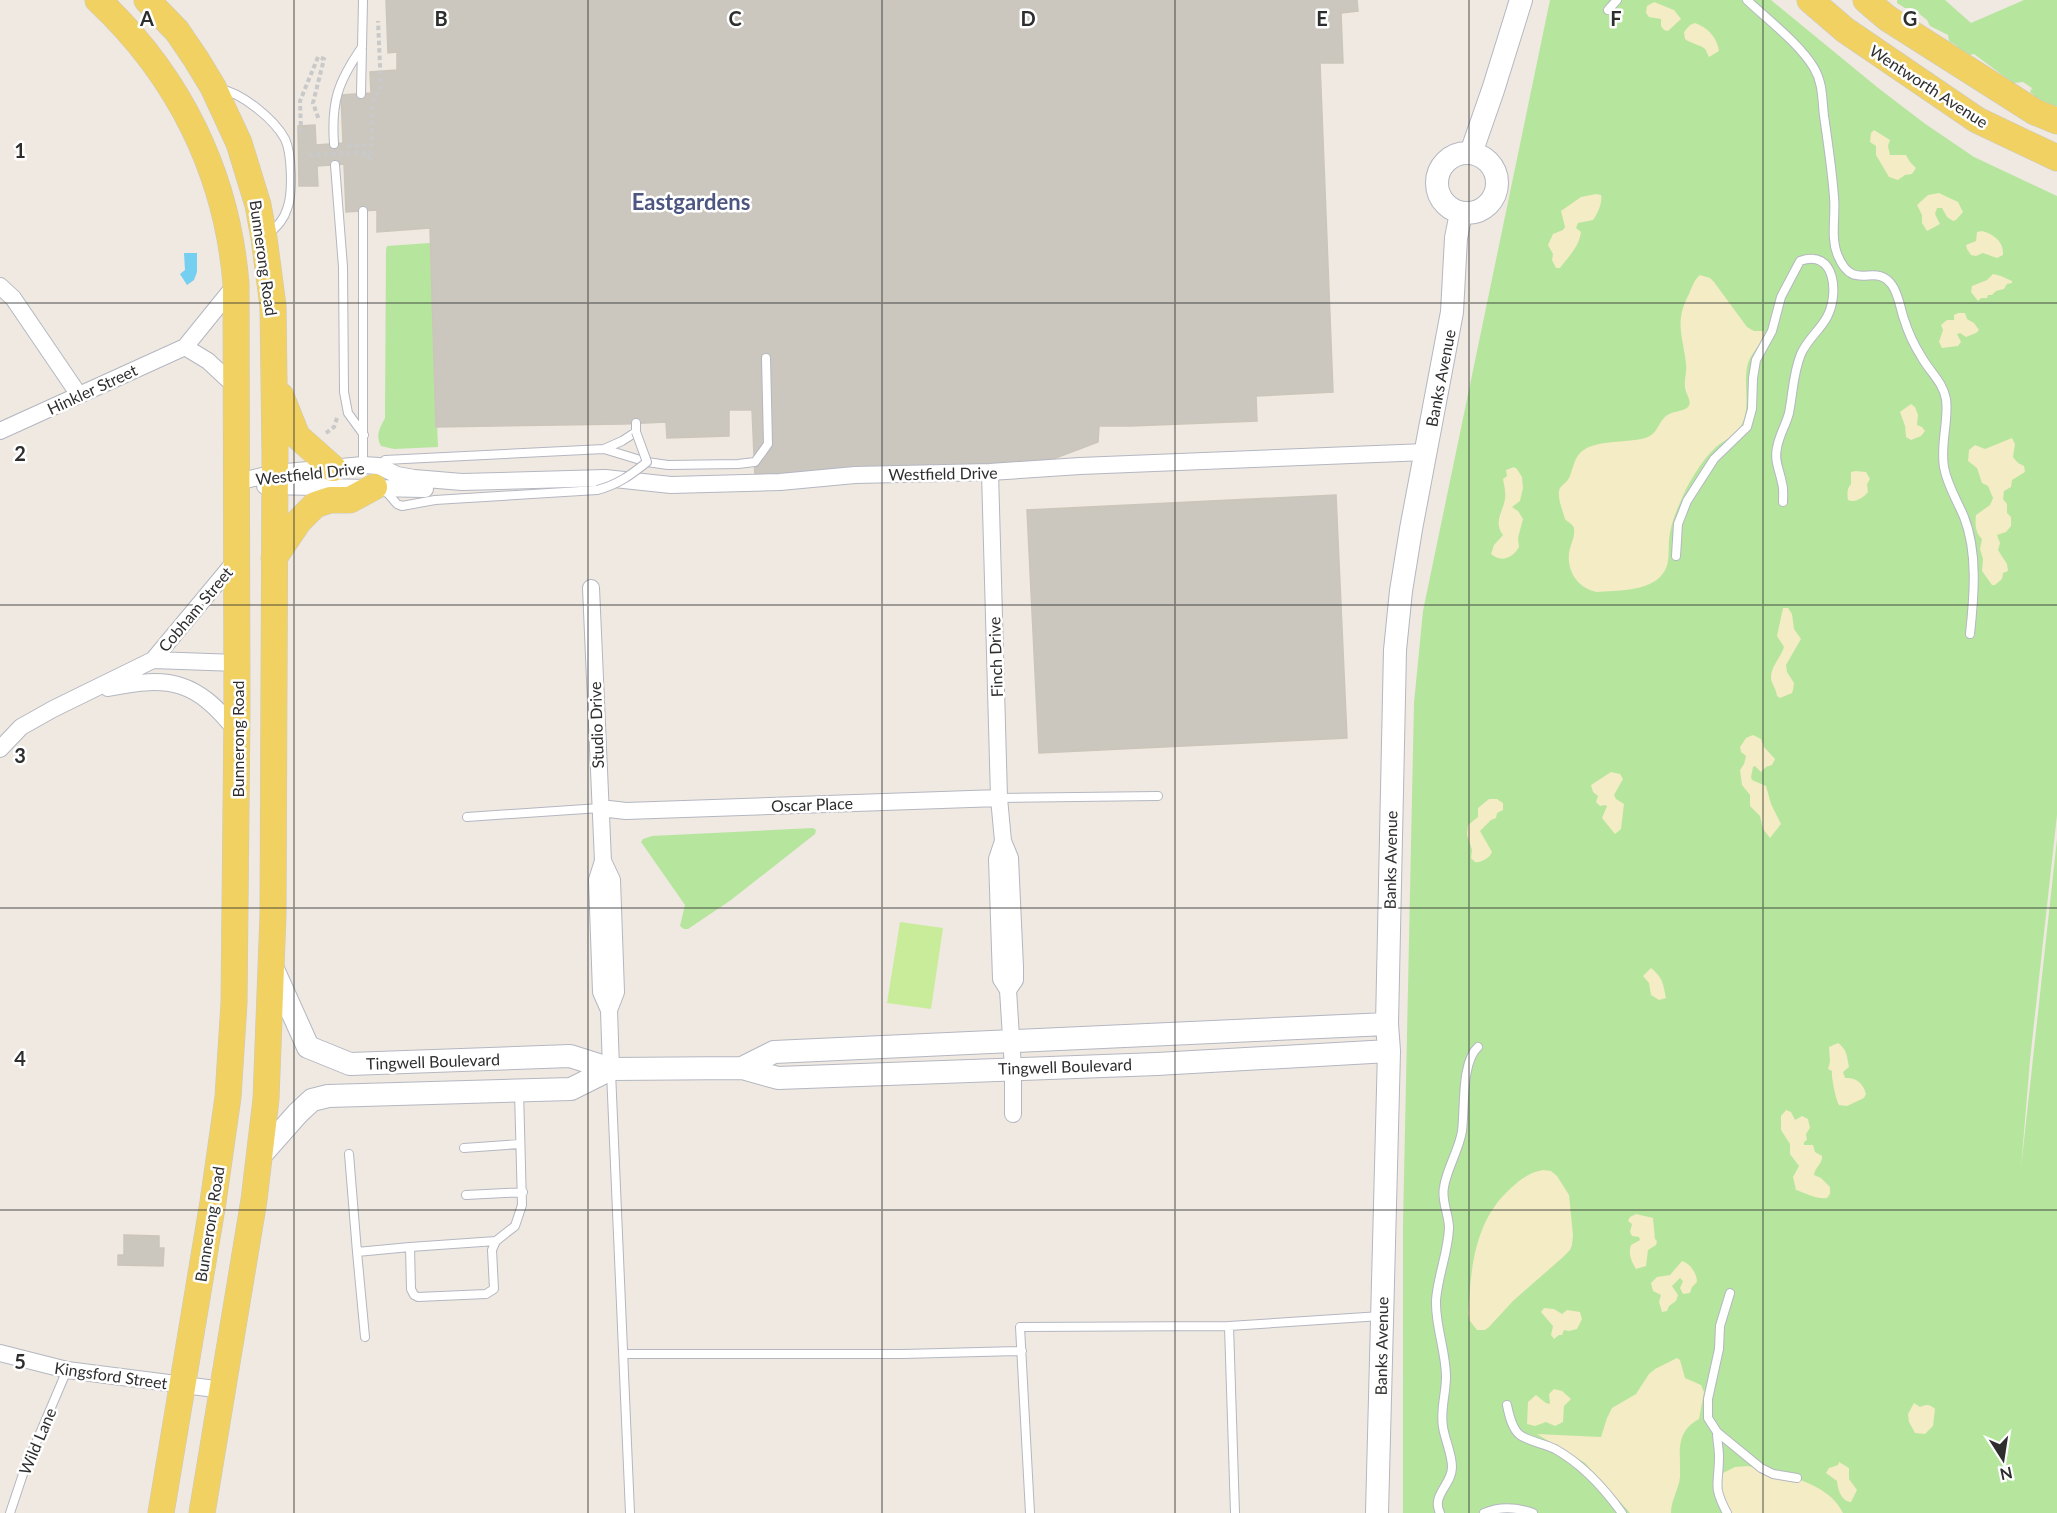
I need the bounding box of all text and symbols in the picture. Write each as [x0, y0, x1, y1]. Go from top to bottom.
text: A [139, 6, 154, 30]
text: B [434, 6, 448, 30]
text: C [728, 6, 742, 30]
text: D [1020, 6, 1036, 30]
text: E [1316, 6, 1328, 30]
text: F [1610, 6, 1622, 30]
text: G [1903, 6, 1917, 30]
street label: Wentworth Avenue [1866, 41, 1992, 131]
text: 1 [14, 138, 26, 162]
district label: Eastgardens [632, 188, 750, 215]
street label: Bunnerong Road [246, 199, 282, 317]
street label: Banks Avenue [1421, 328, 1459, 428]
street label: Hinkler Street [44, 360, 140, 418]
text: 2 [14, 441, 26, 465]
street label: Westfield Drive [255, 458, 365, 488]
street label: Westfield Drive [888, 463, 998, 483]
street label: Cobham Street [154, 563, 236, 655]
street label: Finch Drive [984, 616, 1006, 698]
street label: Bunnerong Road [228, 681, 247, 797]
street label: Studio Drive [585, 681, 607, 769]
text: 3 [14, 743, 26, 767]
street label: Oscar Place [771, 793, 853, 815]
street label: Banks Avenue [1380, 810, 1400, 910]
text: 4 [14, 1046, 26, 1070]
street label: Tingwell Boulevard [366, 1049, 500, 1073]
street label: Tingwell Boulevard [998, 1054, 1132, 1078]
street label: Bunnerong Road [190, 1165, 228, 1283]
street label: Banks Avenue [1371, 1296, 1391, 1396]
text: 5 [14, 1349, 26, 1373]
street label: Kingsford Street [53, 1358, 169, 1392]
street label: Wild Lane [14, 1405, 60, 1477]
north arrow [1973, 1429, 2033, 1489]
text: N [1998, 1464, 2014, 1485]

